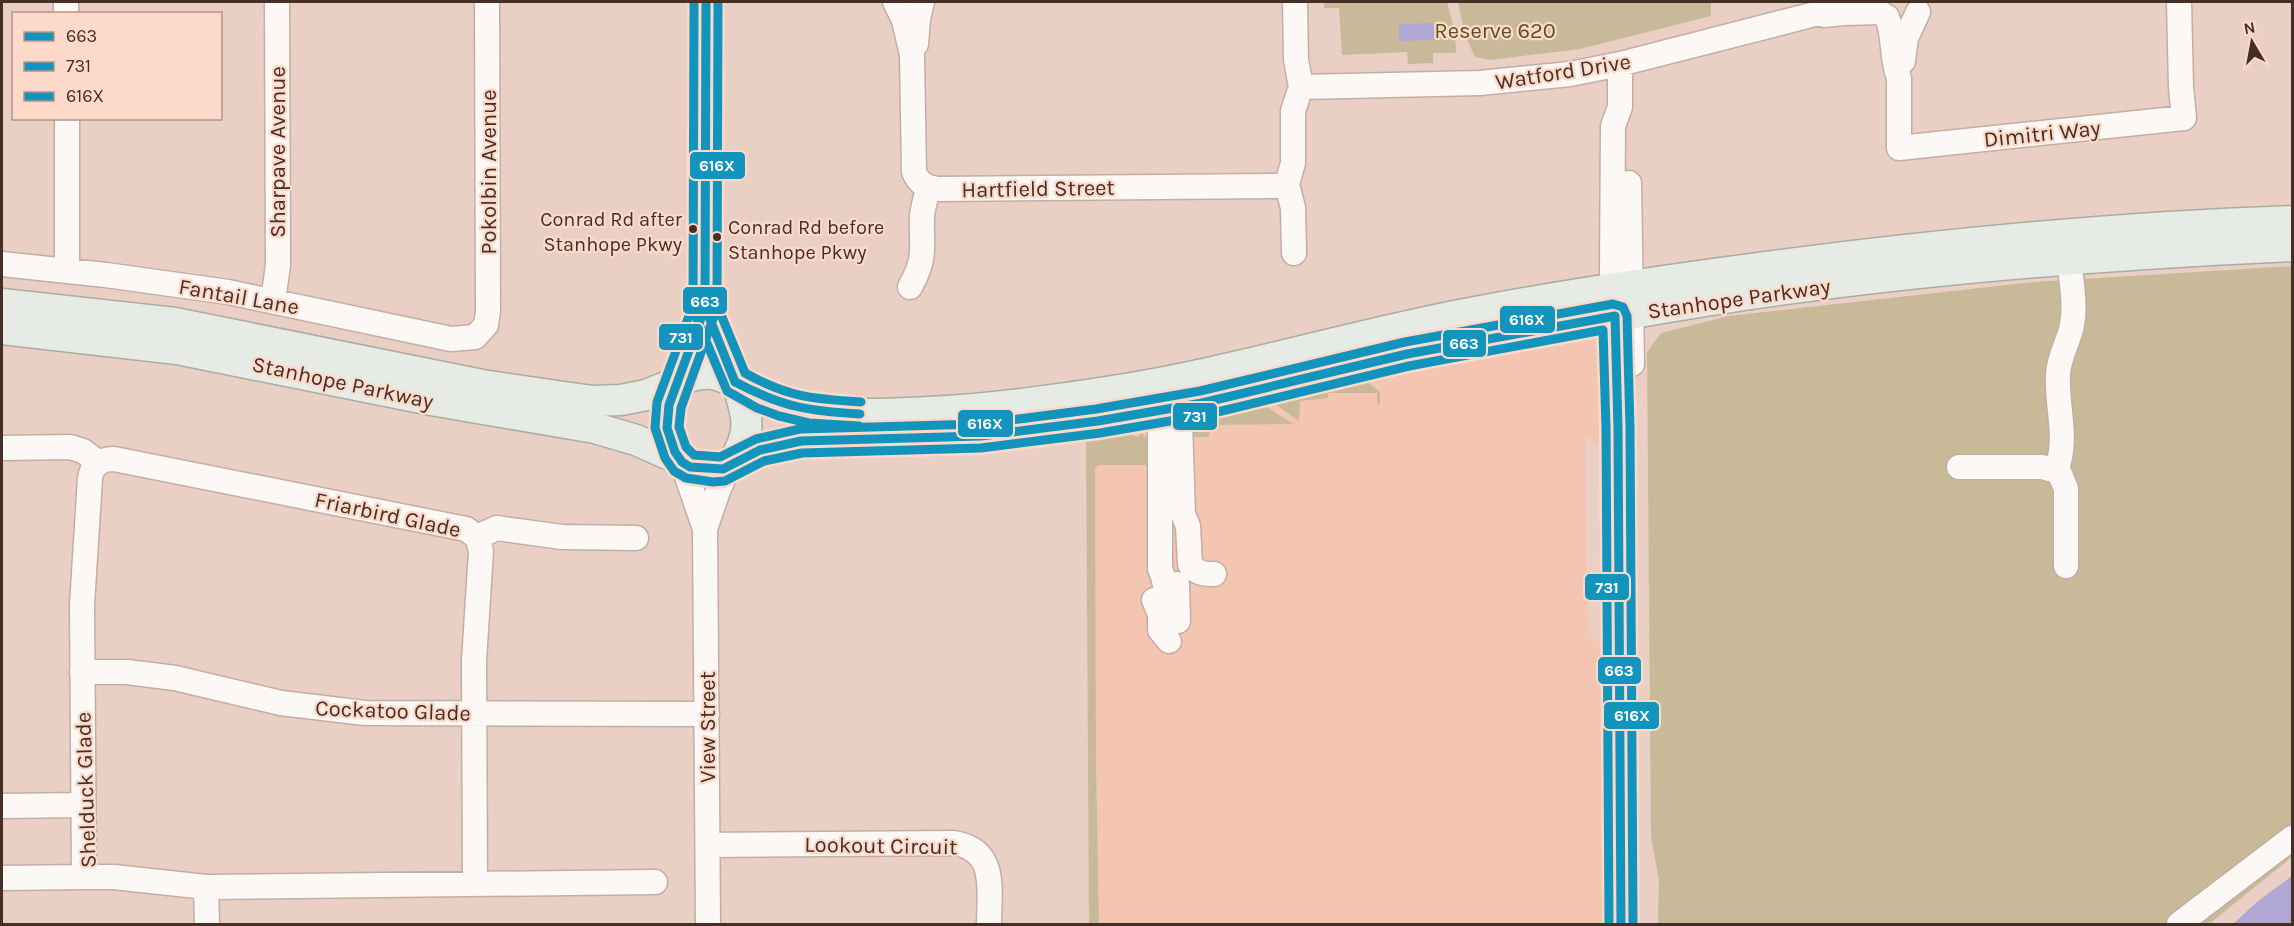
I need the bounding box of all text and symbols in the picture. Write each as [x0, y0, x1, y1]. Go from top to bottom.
legend [12, 12, 222, 120]
north arrow [2222, 12, 2282, 72]
text: N [2242, 17, 2257, 38]
park label: Reserve 620 [1434, 18, 1556, 44]
text: 663 [66, 25, 97, 47]
street label: Watford Drive [1494, 48, 1633, 96]
text: 731 [66, 55, 91, 77]
street label: Sharpave Avenue [265, 66, 291, 238]
text: 616X [66, 85, 104, 107]
street label: Pokolbin Avenue [476, 89, 502, 255]
street label: Dimitri Way [1982, 115, 2102, 153]
line badge: 616X [689, 151, 746, 180]
text: 616X [699, 156, 735, 175]
street label: Hartfield Street [961, 175, 1115, 203]
place label: Conrad Rd after Stanhope Pkwy [540, 208, 683, 256]
place label: Conrad Rd before Stanhope Pkwy [728, 216, 884, 264]
marker: Conrad Rd after Stanhope Pkwy [687, 223, 699, 235]
marker: Conrad Rd before Stanhope Pkwy [711, 231, 723, 243]
street label: Stanhope Parkway [1646, 273, 1832, 325]
street label: Fantail Lane [177, 274, 301, 320]
line badge: 663 [682, 286, 728, 315]
text: 663 [690, 292, 720, 311]
line badge: 616X [1499, 305, 1556, 334]
text: 616X [1509, 310, 1545, 329]
line badge: 731 [658, 323, 704, 351]
text: 731 [669, 328, 693, 347]
line badge: 663 [1442, 329, 1487, 358]
text: 663 [1449, 334, 1479, 353]
street label: Stanhope Parkway [250, 351, 436, 415]
line badge: 731 [1172, 402, 1218, 431]
text: 731 [1183, 407, 1207, 426]
line badge: 616X [957, 409, 1014, 438]
text: 616X [967, 414, 1003, 433]
street label: Friarbird Glade [312, 487, 463, 543]
line badge: 731 [1584, 573, 1630, 601]
text: 731 [1595, 578, 1619, 597]
line badge: 663 [1597, 656, 1642, 685]
text: 663 [1604, 661, 1634, 680]
street label: View Street [695, 671, 721, 783]
street label: Cockatoo Glade [315, 695, 471, 727]
line badge: 616X [1603, 701, 1660, 730]
text: 616X [1614, 706, 1650, 725]
street label: Shelduck Glade [70, 711, 102, 868]
street label: Lookout Circuit [804, 832, 958, 860]

